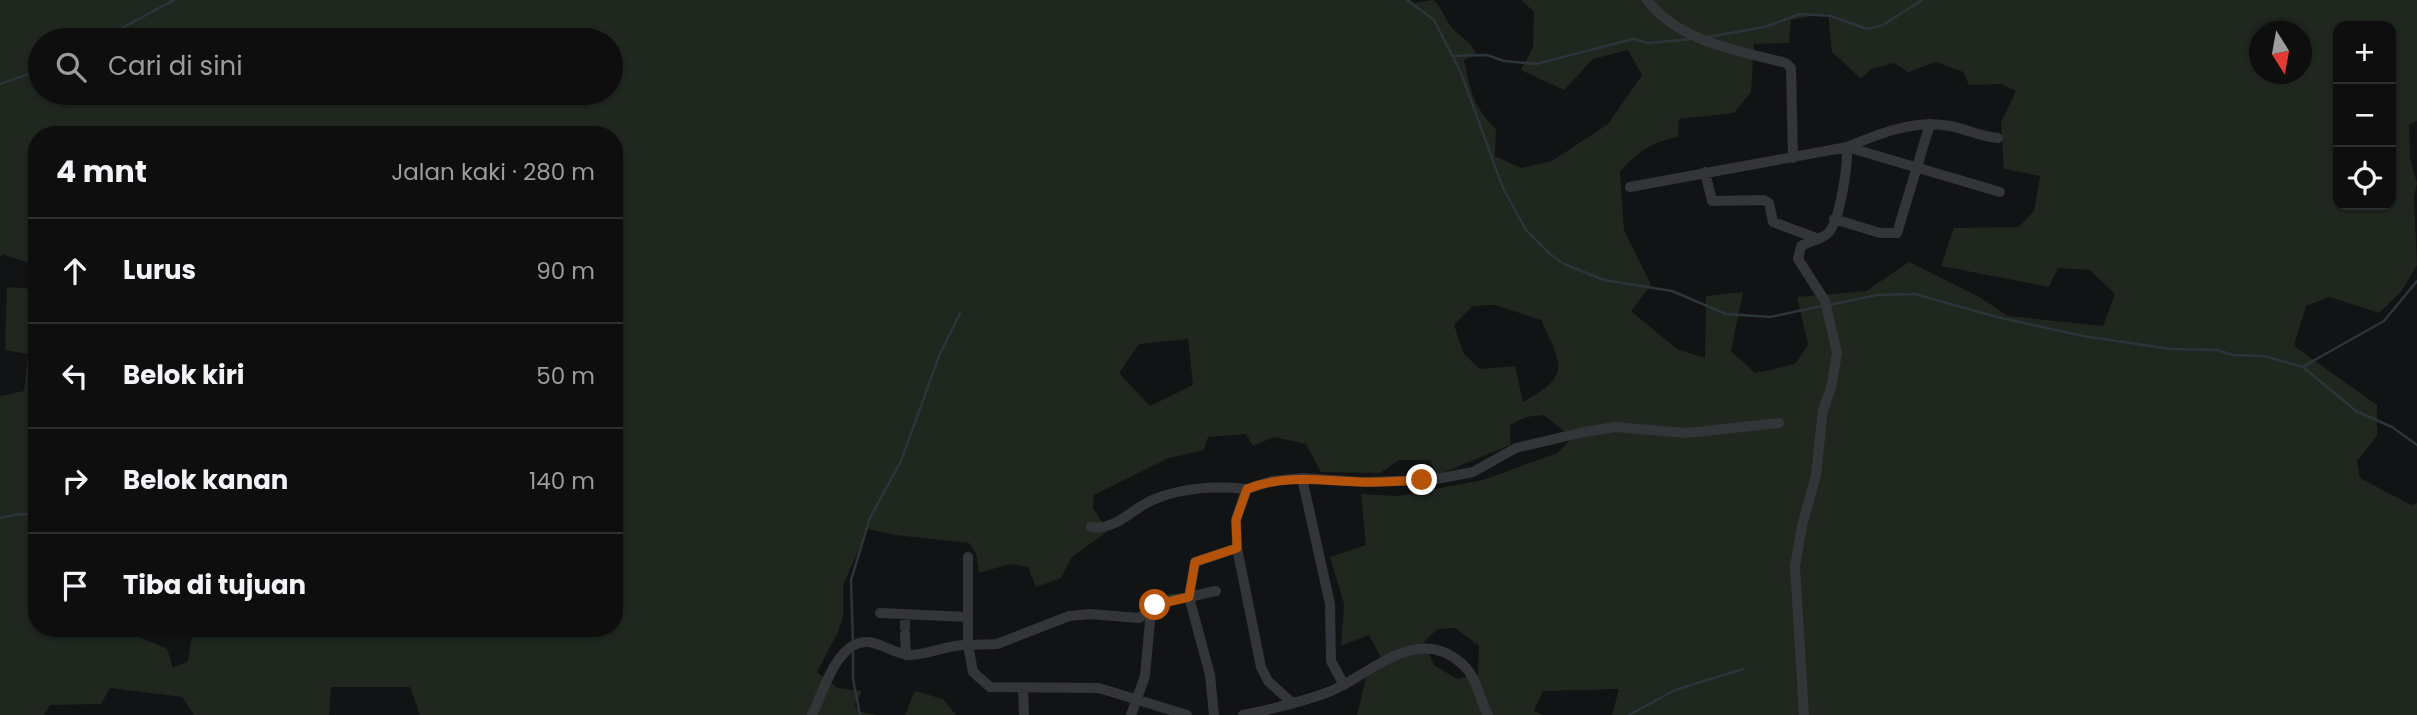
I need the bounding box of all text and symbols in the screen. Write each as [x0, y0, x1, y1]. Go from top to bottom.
north arrow [2249, 21, 2312, 84]
map controls [2333, 21, 2396, 210]
button: + [2333, 21, 2396, 84]
search box [28, 28, 623, 105]
icon: search [52, 48, 90, 86]
text: Cari di sini [108, 48, 243, 84]
button: − [2333, 84, 2396, 147]
button: locate [2333, 147, 2396, 210]
text: 4 mnt [56, 150, 147, 193]
text: Jalan kaki · 280 m [391, 156, 595, 188]
icon: ahead [56, 252, 94, 290]
text: Lurus [123, 252, 196, 288]
text: 90 m [536, 255, 595, 287]
icon: left [56, 357, 94, 395]
text: Belok kiri [123, 357, 245, 393]
text: 50 m [536, 360, 595, 392]
icon: right [56, 462, 94, 500]
text: Belok kanan [123, 462, 288, 498]
route end [1406, 464, 1437, 495]
text: 140 m [529, 465, 595, 497]
icon: arrive [56, 567, 94, 605]
text: Tiba di tujuan [123, 567, 306, 603]
route start [1139, 589, 1170, 620]

